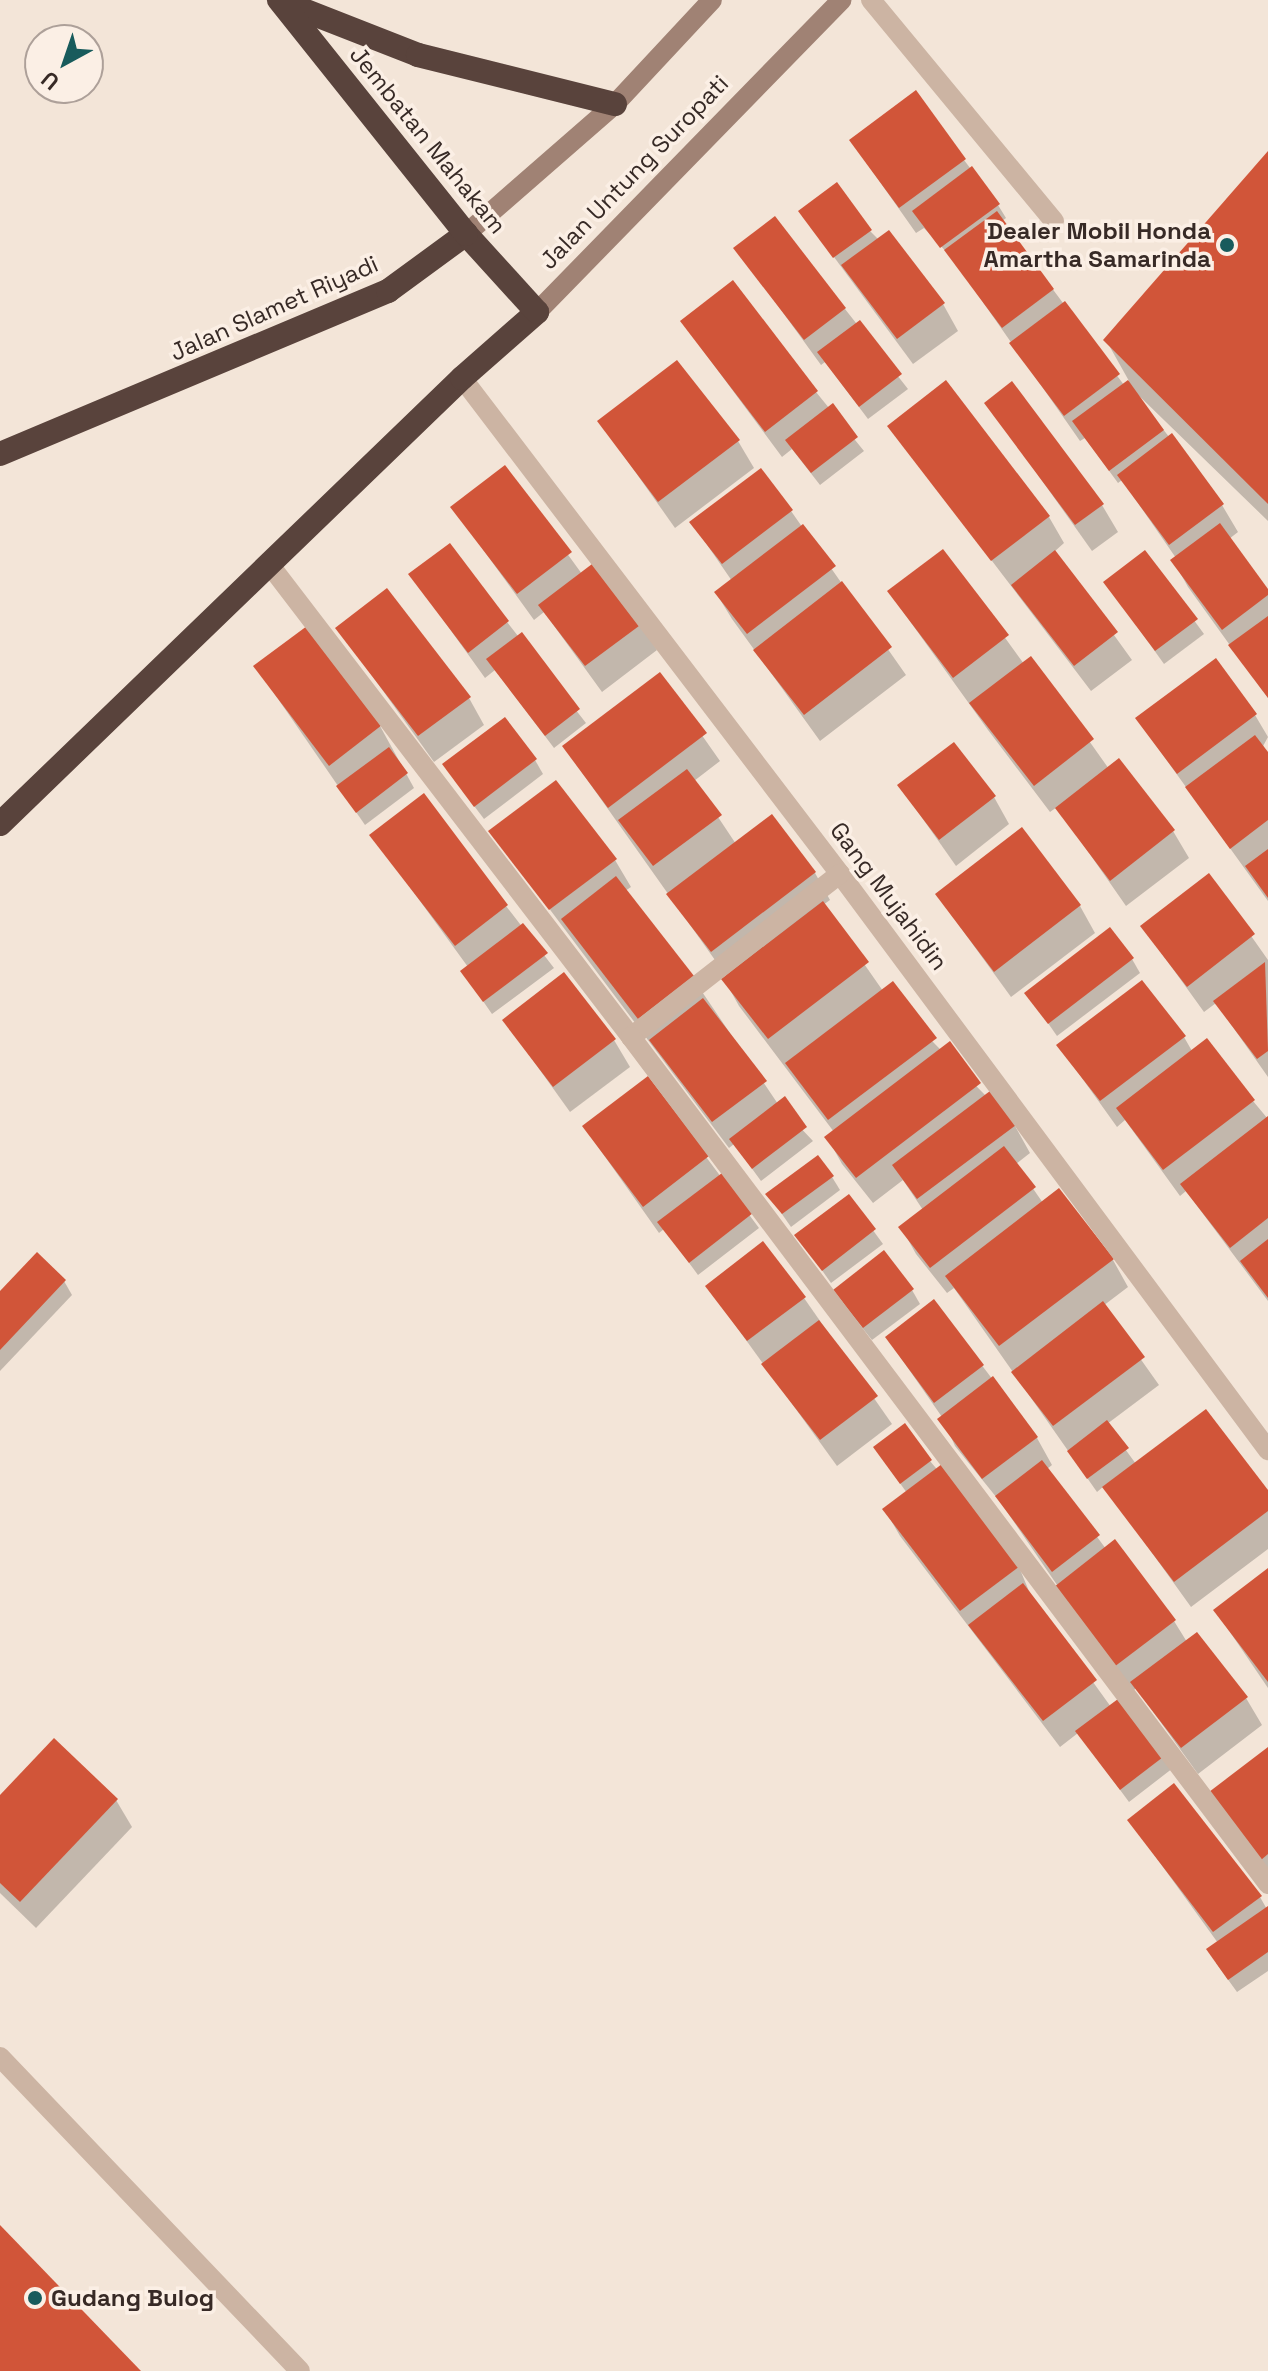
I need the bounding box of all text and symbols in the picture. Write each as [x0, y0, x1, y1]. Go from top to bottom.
north arrow [24, 24, 104, 104]
street label: Jembatan Mahakam [344, 40, 512, 240]
text: U [35, 65, 65, 96]
street label: Jalan Untung Suropati [534, 69, 734, 275]
place label: Dealer Mobil Honda Amartha Samarinda [984, 217, 1211, 273]
marker: Dealer Mobil Honda Amartha Samarinda [1218, 236, 1236, 254]
street label: Jalan Slamet Riyadi [166, 249, 382, 367]
street label: Gang Mujahidin [824, 816, 954, 976]
place label: Gudang Bulog [51, 2284, 214, 2312]
marker: Gudang Bulog [26, 2289, 44, 2307]

